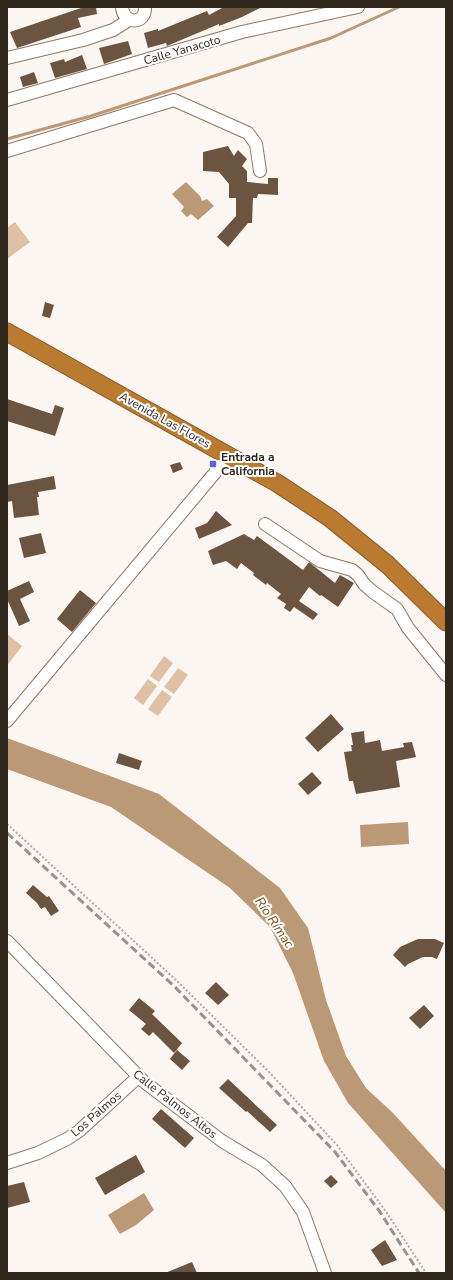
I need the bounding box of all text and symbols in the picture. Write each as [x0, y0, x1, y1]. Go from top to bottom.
street label: Calle Yanacoto [142, 31, 223, 69]
street label: Avenida Las Flores [117, 388, 214, 452]
place label: Entrada a California [221, 449, 275, 479]
marker: Entrada a California [208, 459, 218, 469]
water label: Río Rímac [250, 893, 298, 952]
street label: Calle Palmos Altos [130, 1066, 221, 1142]
street label: Los Palmos [67, 1088, 125, 1140]

